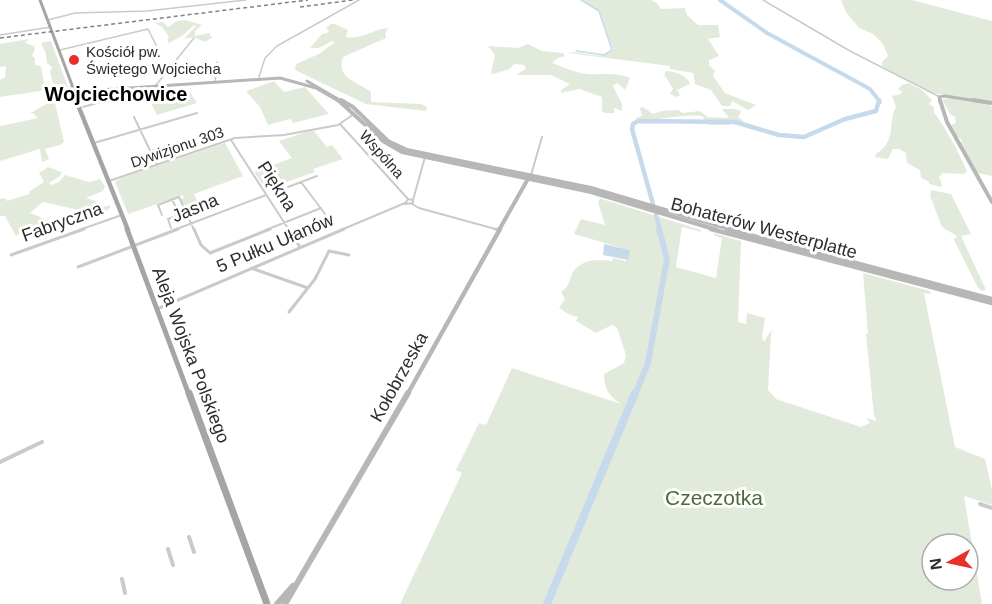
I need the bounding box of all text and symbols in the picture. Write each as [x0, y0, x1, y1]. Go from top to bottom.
place label: Kościół pw. Świętego Wojciecha [86, 43, 221, 77]
marker: Kościół pw. Świętego Wojciecha [67, 53, 81, 67]
district label: Wojciechowice [44, 83, 188, 105]
street label: Dywizjonu 303 [128, 123, 226, 171]
street label: Wspólna [356, 127, 408, 182]
street label: Piękna [254, 157, 301, 215]
street label: Jasna [169, 189, 222, 226]
street label: Bohaterów Westerplatte [669, 194, 859, 262]
street label: Fabryczna [19, 198, 106, 246]
street label: 5 Pułku Ułanów [214, 209, 337, 277]
street label: Aleja Wojska Polskiego [148, 264, 234, 446]
street label: Kołobrzeska [366, 328, 432, 425]
park label: Czeczotka [665, 486, 763, 509]
north arrow [920, 532, 980, 592]
text: N [926, 557, 945, 571]

